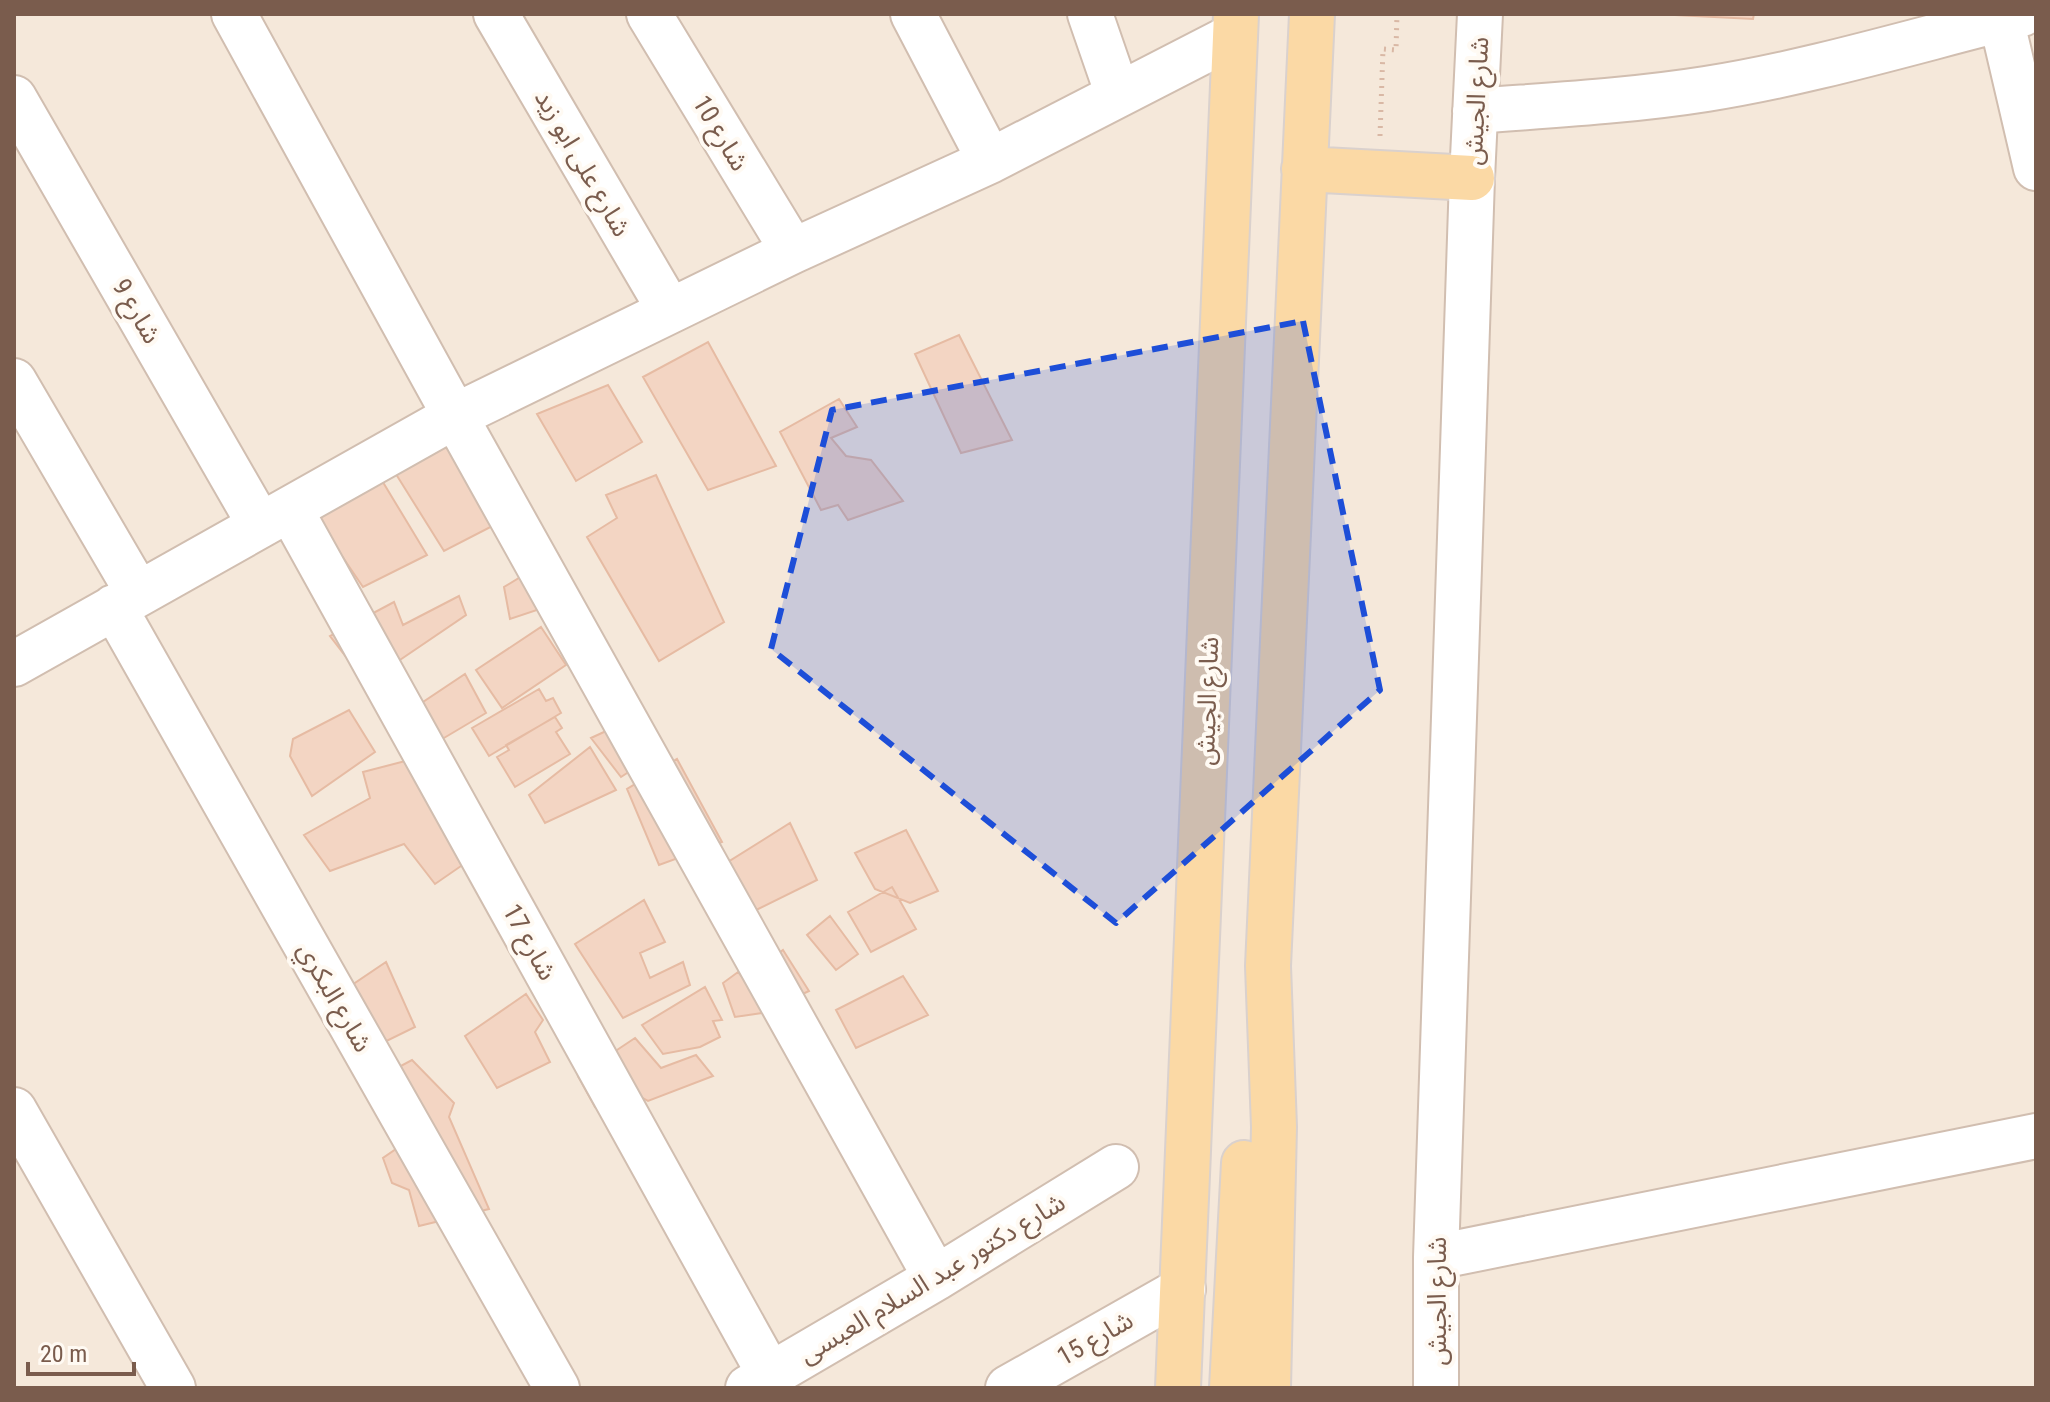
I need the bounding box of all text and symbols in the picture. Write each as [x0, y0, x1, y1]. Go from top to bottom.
street label: شارع الجيش [1458, 36, 1498, 166]
street label: شارع على ابو زيد [525, 84, 637, 244]
street label: شارع 10 [684, 90, 755, 178]
street label: شارع 9 [103, 273, 167, 351]
street label: شارع الجيش [1190, 636, 1228, 766]
street label: شارع 17 [493, 899, 563, 987]
street label: شارع البكري [287, 937, 378, 1060]
street label: شارع دكتور عبد السلام العبسى [794, 1187, 1073, 1374]
street label: شارع الجيش [1422, 1237, 1456, 1365]
street label: شارع 15 [1052, 1304, 1140, 1375]
scale bar [28, 1326, 134, 1376]
text: 20 m [40, 1340, 87, 1368]

